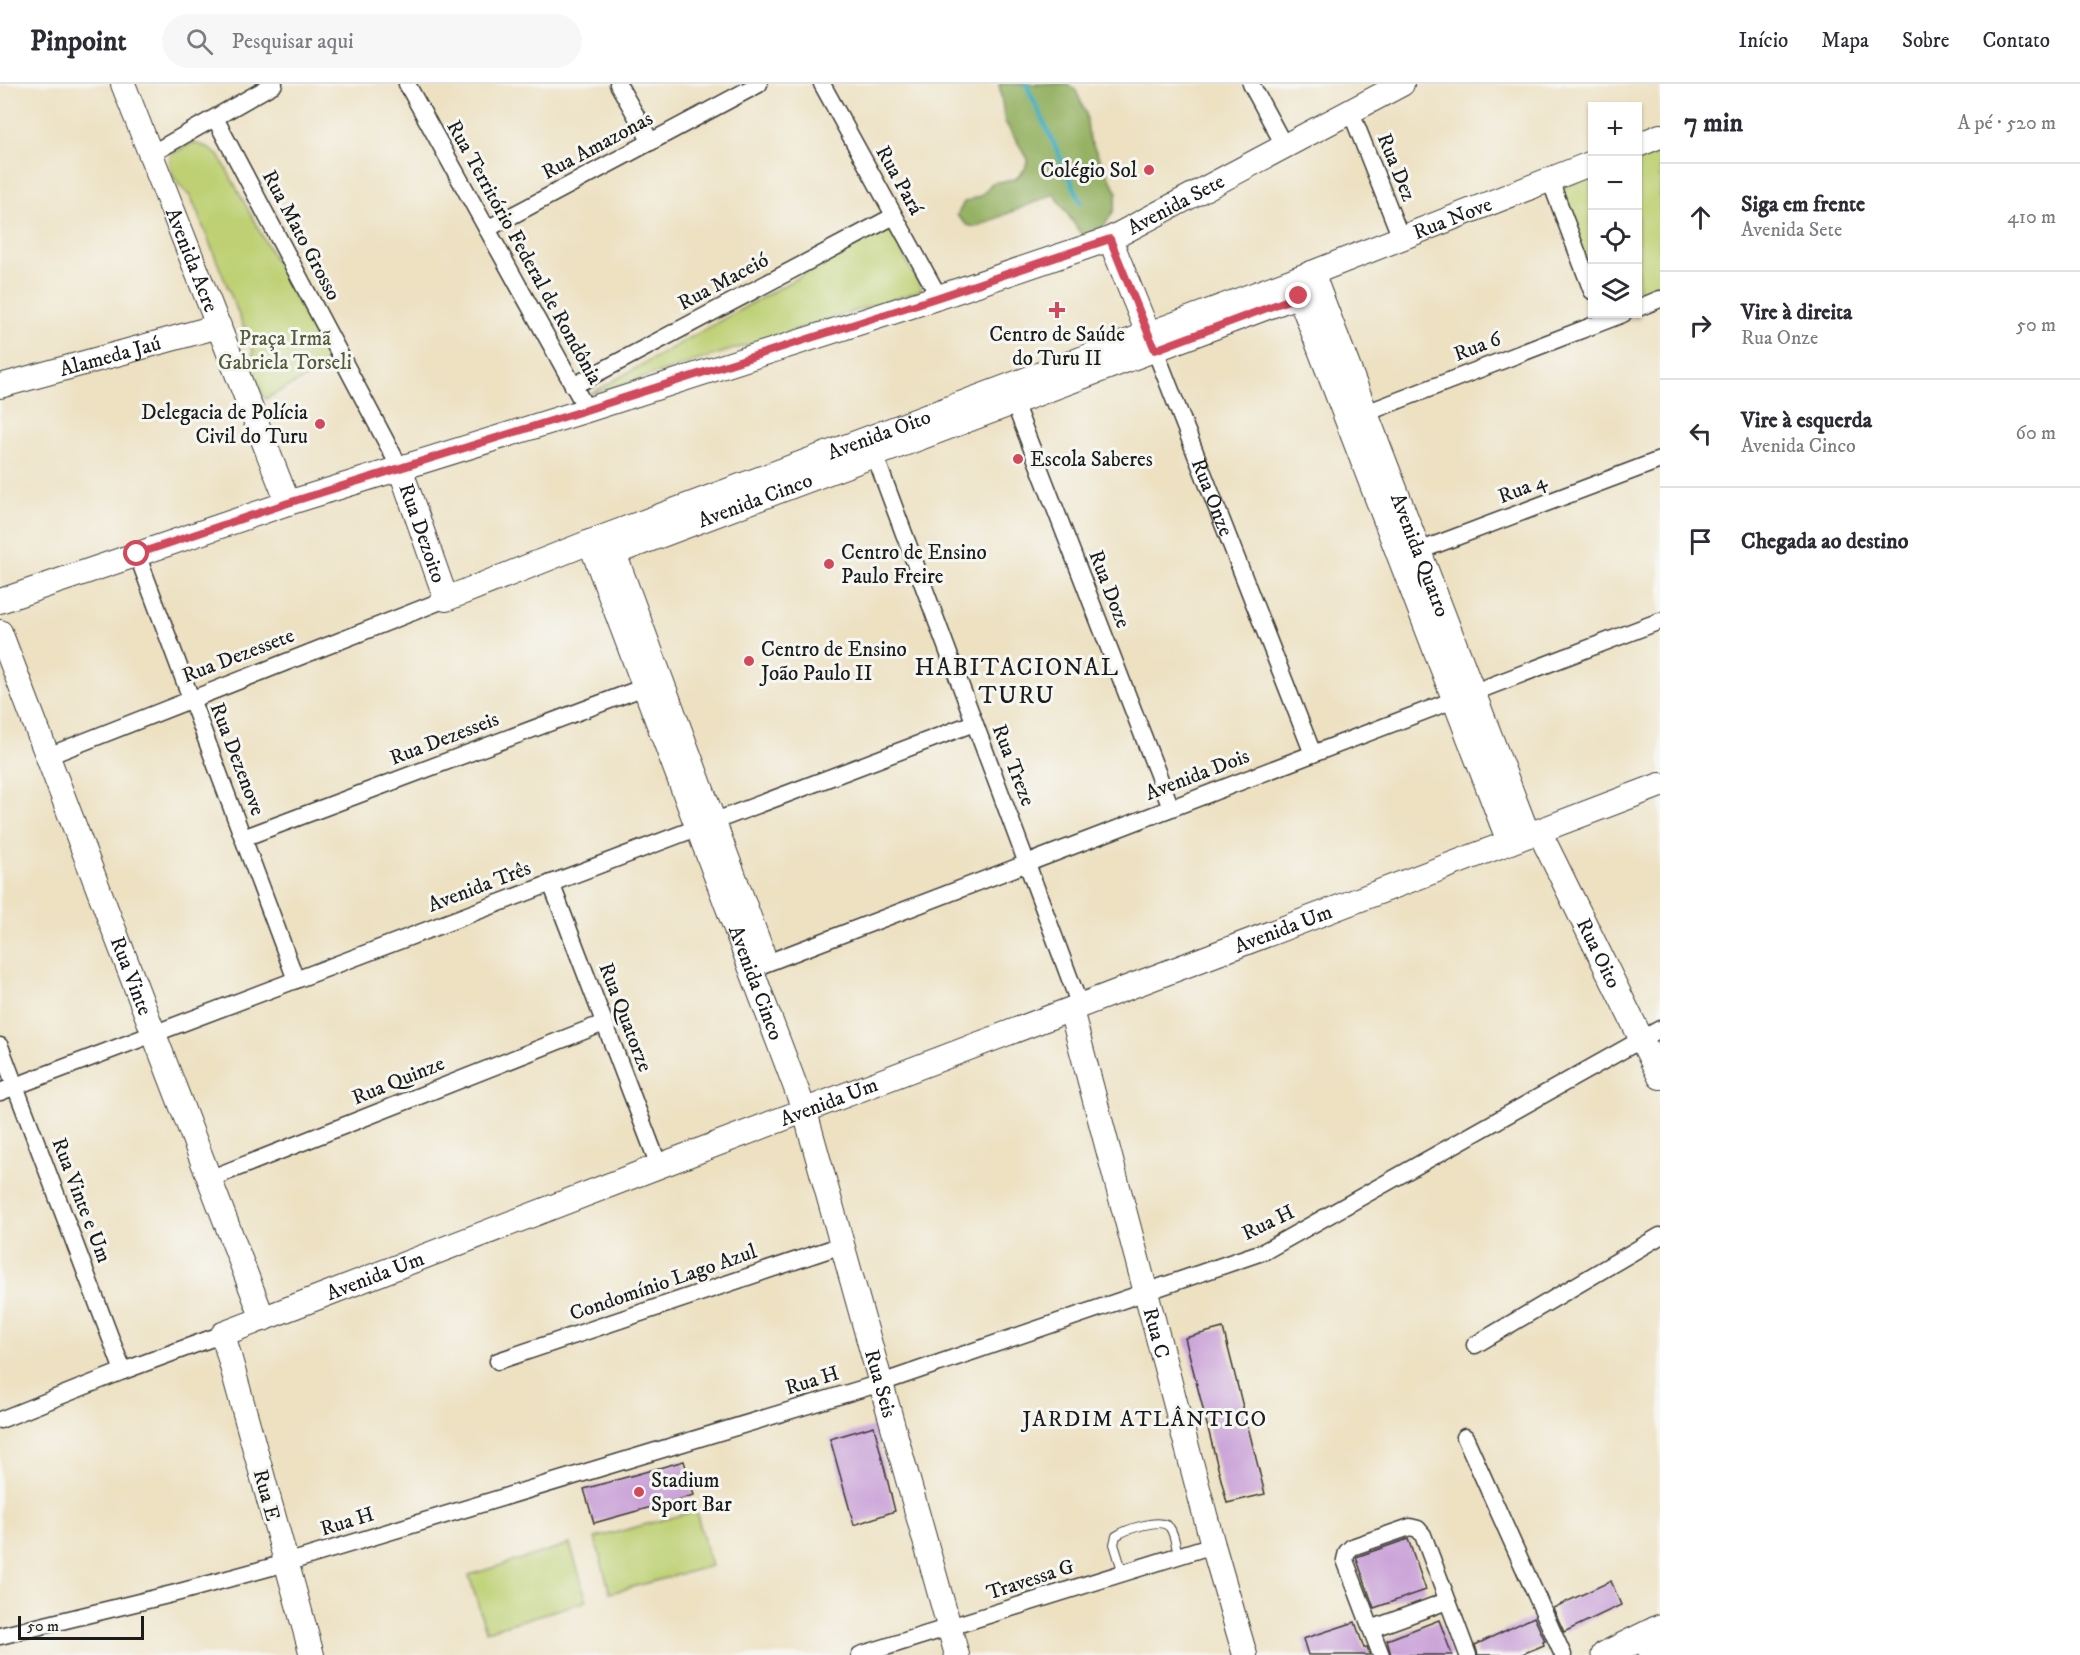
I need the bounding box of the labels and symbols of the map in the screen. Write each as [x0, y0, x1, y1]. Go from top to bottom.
street label: Rua Amazonas [538, 106, 657, 186]
street label: Rua Território Federal de Rondônia [440, 116, 608, 389]
street label: Rua Dez [1371, 130, 1421, 205]
street label: Rua Pará [869, 141, 929, 220]
place label: Colégio Sol [1040, 158, 1138, 184]
marker: Colégio Sol [1142, 163, 1156, 177]
street label: Rua Mato Grosso [256, 166, 346, 305]
street label: Avenida Sete [1123, 168, 1229, 241]
street label: Rua Nove [1410, 192, 1496, 246]
street label: Avenida Acre [159, 204, 224, 317]
street label: Rua Maceió [674, 247, 773, 317]
route end [1285, 282, 1311, 308]
marker: Centro de Saúde do Turu II [1048, 301, 1066, 319]
place label: Centro de Saúde do Turu II [989, 322, 1125, 372]
park label: Praça Irmã Gabriela Torseli [218, 326, 352, 376]
street label: Rua 6 [1450, 326, 1506, 368]
street label: Alameda Jaú [57, 331, 164, 383]
place label: Delegacia de Polícia Civil do Turu [141, 400, 308, 450]
street label: Avenida Oito [824, 404, 935, 466]
marker: Delegacia de Polícia Civil do Turu [313, 417, 327, 431]
place label: Escola Saberes [1030, 447, 1153, 473]
marker: Escola Saberes [1011, 452, 1025, 466]
street label: Rua Onze [1185, 455, 1239, 540]
street label: Avenida Cinco [694, 467, 816, 534]
street label: Rua 4 [1495, 468, 1551, 510]
street label: Rua Dezoito [393, 480, 451, 587]
street label: Avenida Quatro [1384, 490, 1455, 621]
route start [123, 540, 149, 566]
place label: Centro de Ensino Paulo Freire [841, 540, 987, 590]
street label: Rua Doze [1082, 547, 1136, 632]
marker: Centro de Ensino Paulo Freire [822, 557, 836, 571]
street label: Rua Dezessete [179, 623, 298, 689]
place label: Centro de Ensino João Paulo II [759, 637, 907, 687]
district label: HABITACIONAL TURU [914, 653, 1120, 711]
marker: Centro de Ensino João Paulo II [742, 654, 756, 668]
street label: Rua Dezenove [204, 699, 271, 820]
street label: Rua Dezesseis [386, 706, 503, 772]
street label: Rua Treze [986, 721, 1041, 810]
street label: Avenida Dois [1142, 743, 1253, 807]
street label: Avenida Três [424, 855, 535, 918]
street label: Avenida Um [1231, 899, 1336, 960]
street label: Rua Oito [1570, 914, 1626, 993]
street label: Avenida Cinco [722, 922, 789, 1044]
street label: Rua Vinte [104, 933, 158, 1019]
street label: Rua Quatorze [592, 959, 658, 1076]
street label: Rua Quinze [348, 1051, 449, 1111]
street label: Avenida Um [776, 1072, 882, 1133]
street label: Rua Vinte e Um [45, 1134, 117, 1267]
street label: Rua H [1238, 1199, 1299, 1247]
street label: Condomínio Lago Azul [566, 1239, 761, 1327]
street label: Avenida Um [323, 1246, 428, 1307]
street label: Rua C [1137, 1305, 1175, 1361]
street label: Rua Seis [858, 1347, 902, 1421]
street label: Rua H [782, 1360, 842, 1401]
district label: JARDIM ATLÂNTICO [1020, 1405, 1268, 1433]
street label: Rua E [247, 1467, 285, 1524]
place label: Stadium Sport Bar [651, 1468, 732, 1518]
marker: Stadium Sport Bar [632, 1485, 646, 1499]
street label: Rua H [317, 1501, 377, 1542]
street label: Travessa G [983, 1554, 1078, 1606]
scale bar [18, 1613, 144, 1640]

